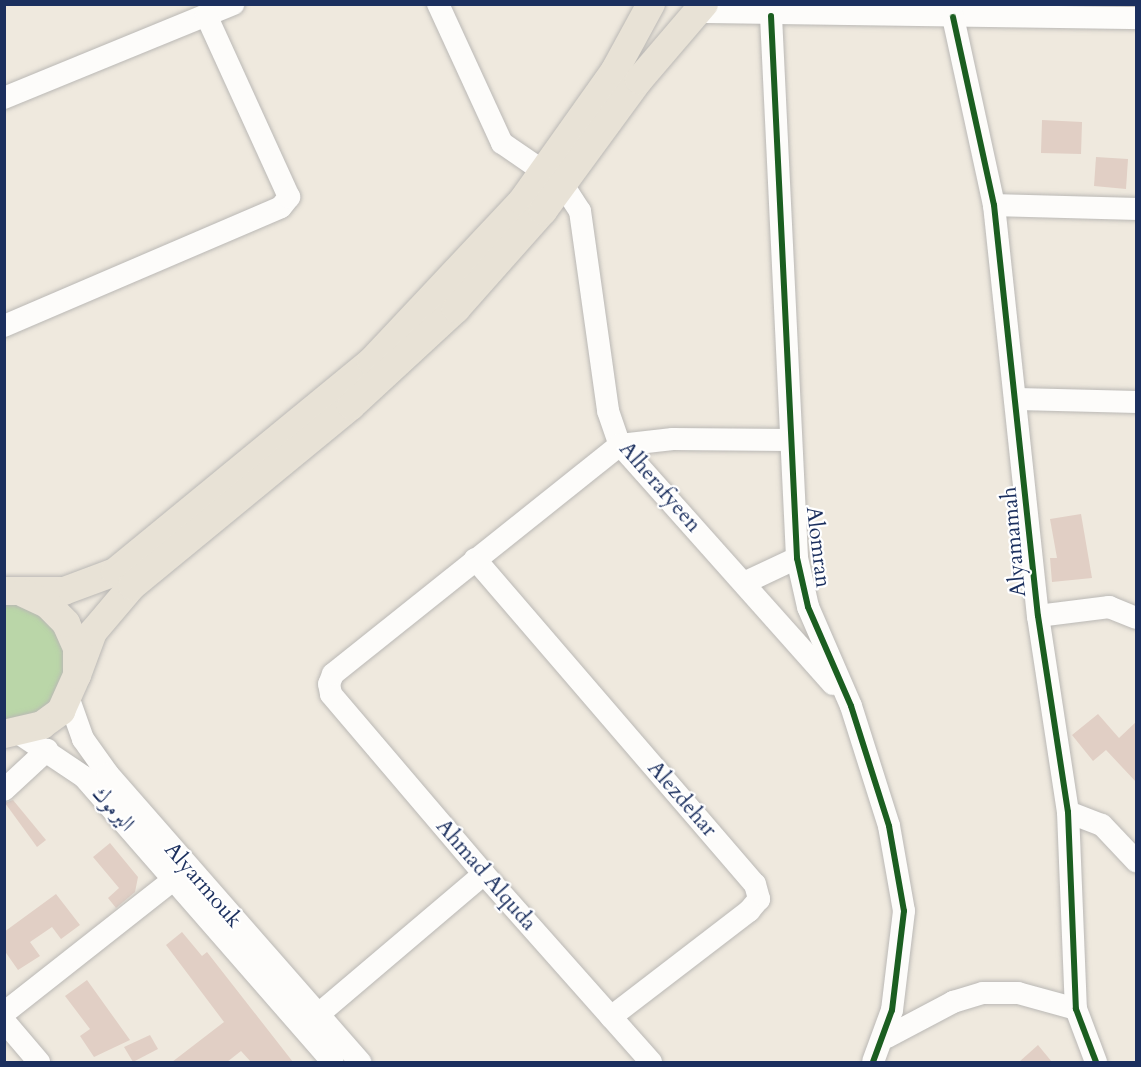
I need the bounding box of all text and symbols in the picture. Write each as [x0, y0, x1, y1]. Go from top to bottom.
street label: Alherafyeen [613, 436, 707, 538]
street label: Alyamamah [996, 486, 1032, 598]
street label: Alomran [800, 505, 836, 589]
street label: Alezdehar [642, 755, 722, 843]
street label: اليرموك [86, 781, 140, 837]
street label: Ahmad Alquda [430, 814, 542, 936]
street label: Alyarmouk [159, 837, 247, 933]

